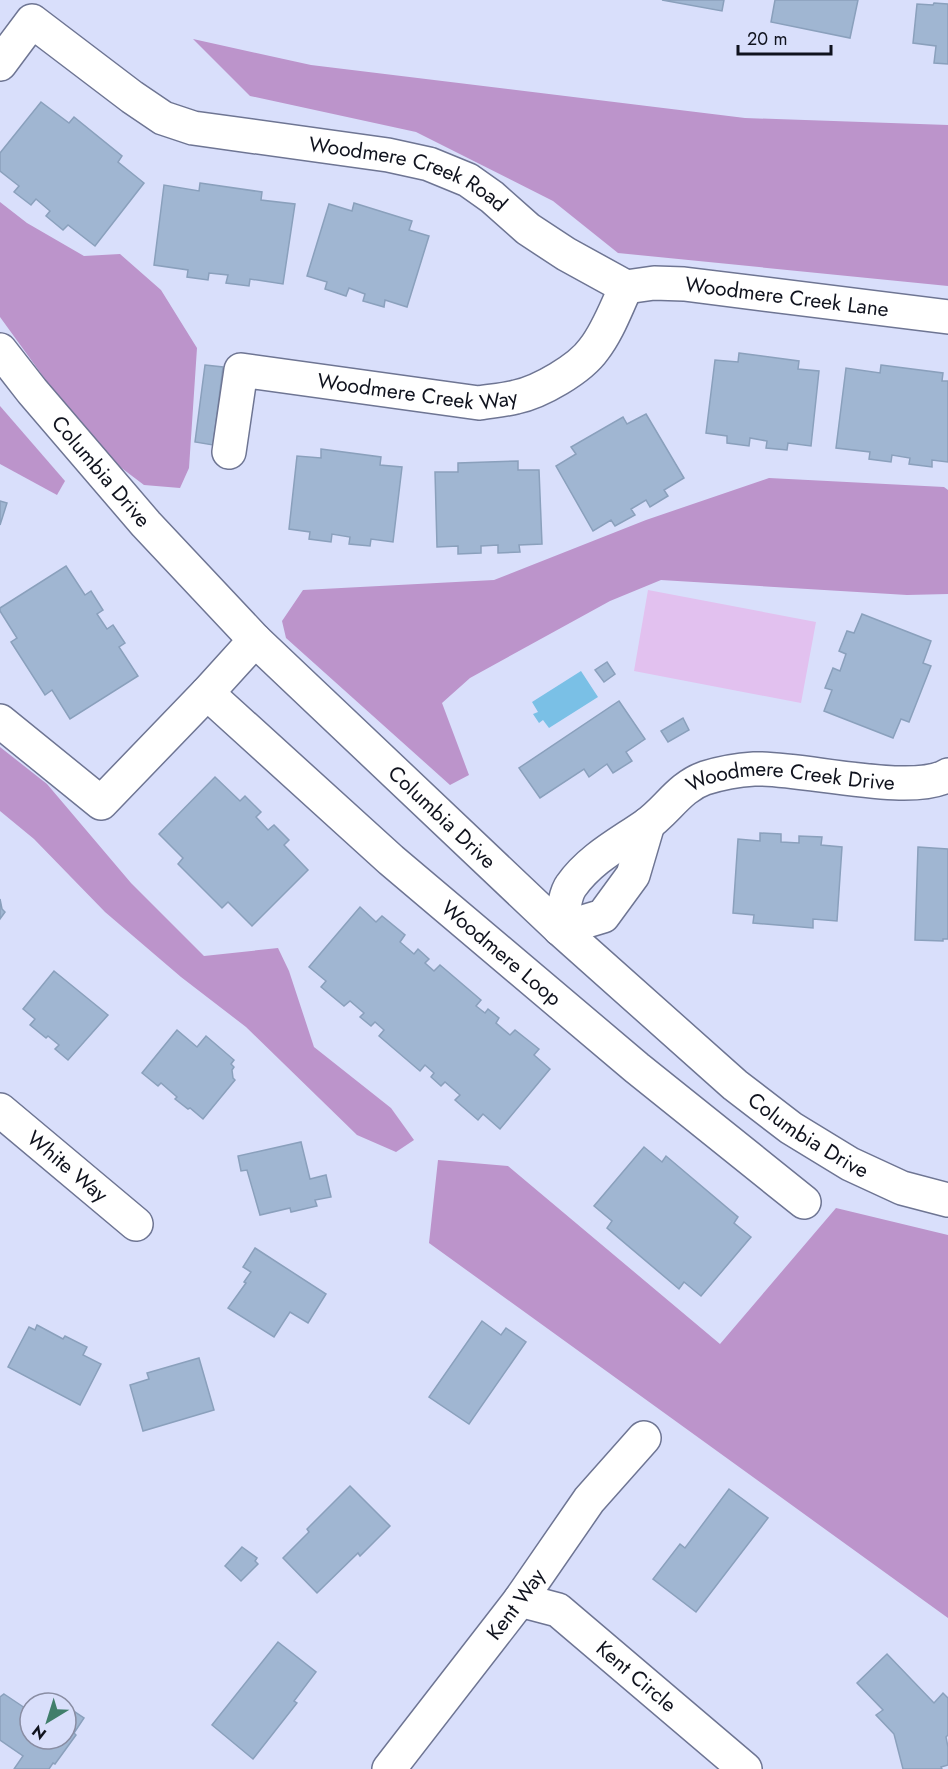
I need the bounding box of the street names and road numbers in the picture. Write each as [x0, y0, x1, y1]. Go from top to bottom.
street label: Woodmere Creek Road [307, 129, 514, 219]
street label: Woodmere Creek Lane [683, 269, 891, 324]
street label: Woodmere Creek Way [315, 366, 521, 418]
street label: Columbia Drive [44, 409, 158, 534]
street label: Woodmere Creek Drive [681, 754, 896, 800]
street label: Columbia Drive [381, 759, 503, 876]
street label: Woodmere Loop [435, 894, 568, 1013]
street label: Columbia Drive [741, 1085, 873, 1186]
street label: White Way [20, 1124, 115, 1210]
street label: Kent Way [479, 1562, 553, 1646]
street label: Kent Circle [590, 1634, 683, 1719]

